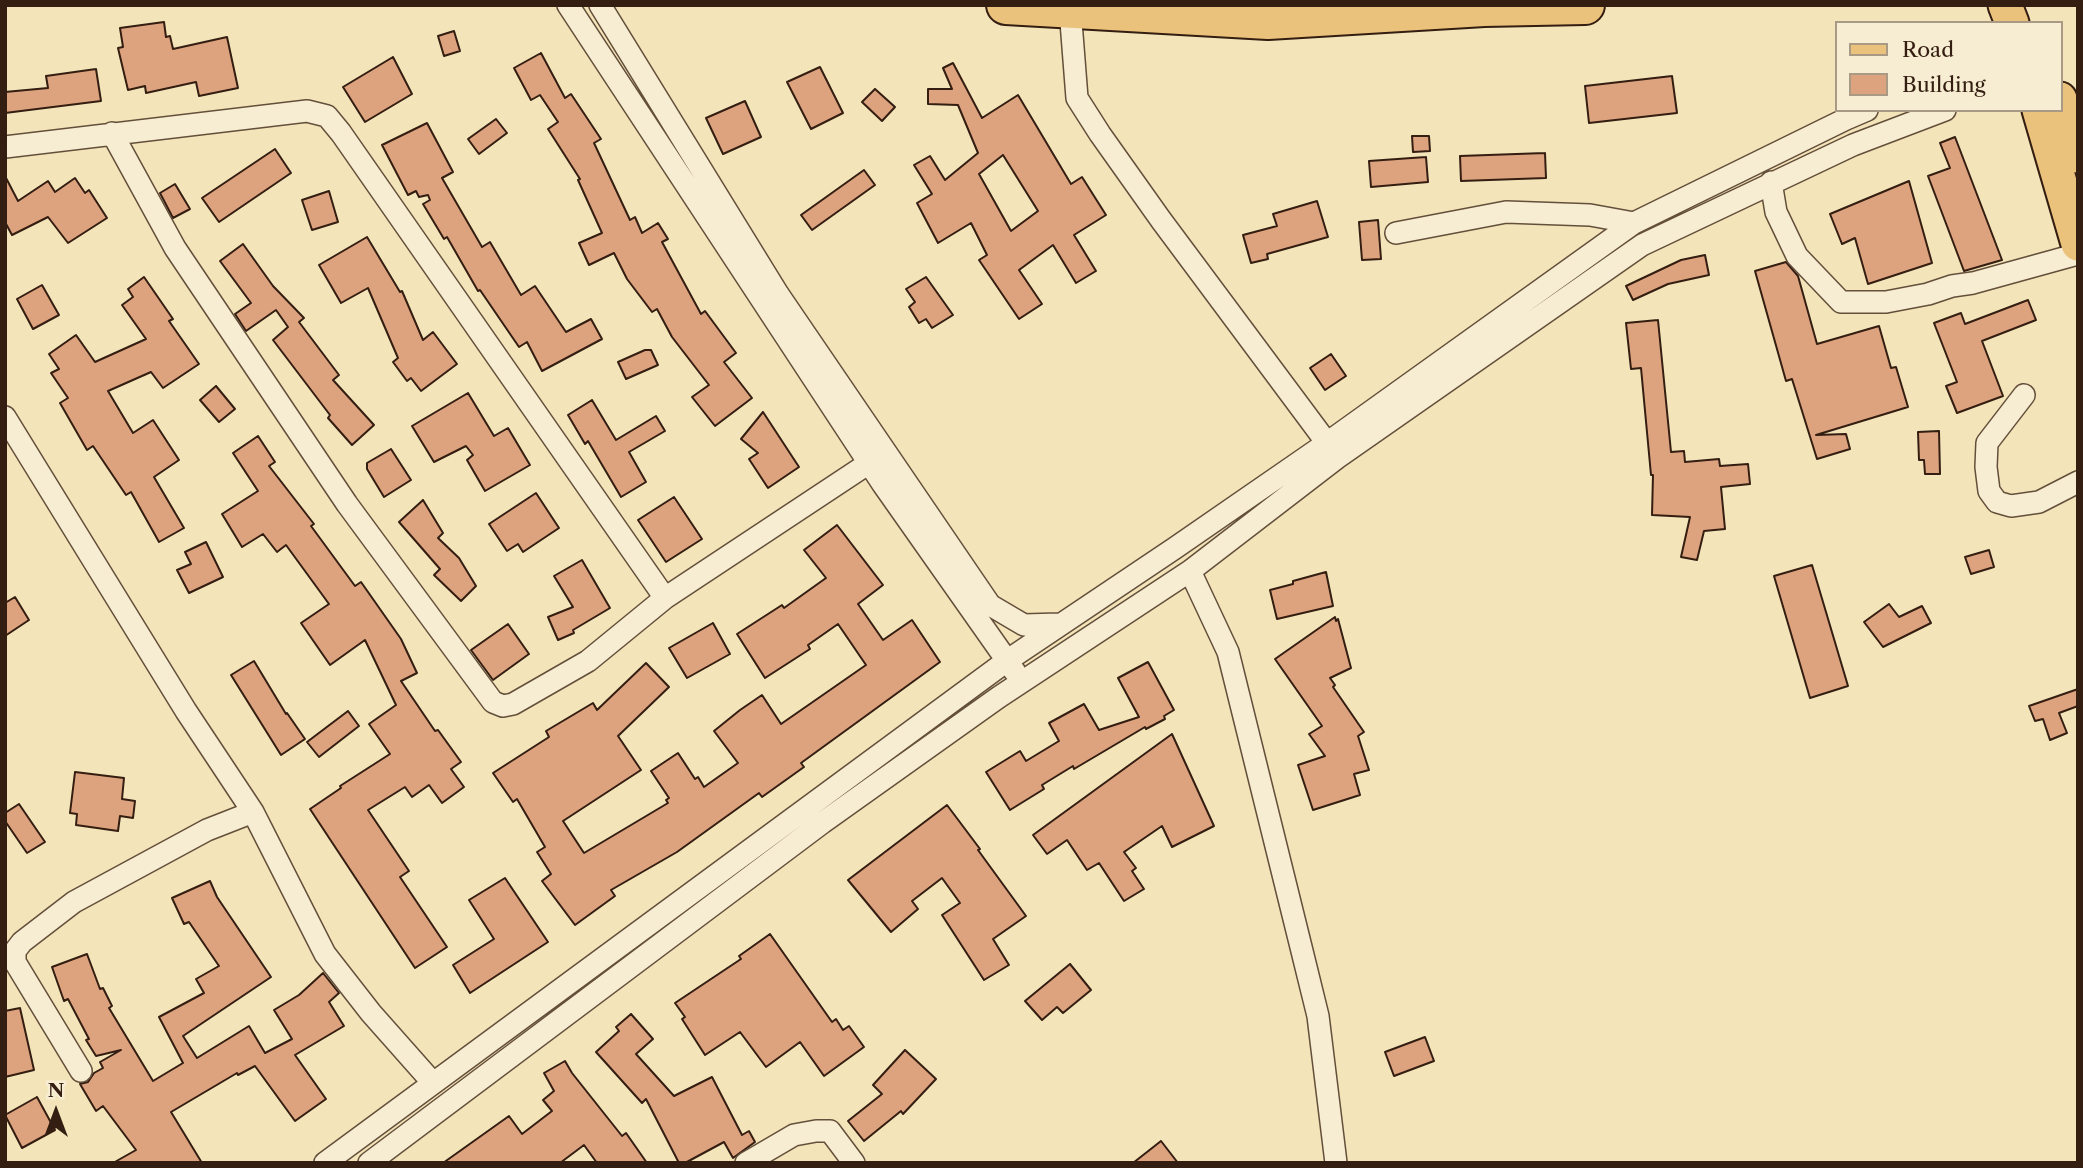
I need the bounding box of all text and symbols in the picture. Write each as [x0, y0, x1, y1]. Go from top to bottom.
legend [1834, 21, 2062, 112]
text: Road [1902, 37, 1954, 62]
text: Building [1902, 72, 1986, 97]
north arrow [21, 1077, 91, 1147]
text: N [48, 1079, 64, 1102]

